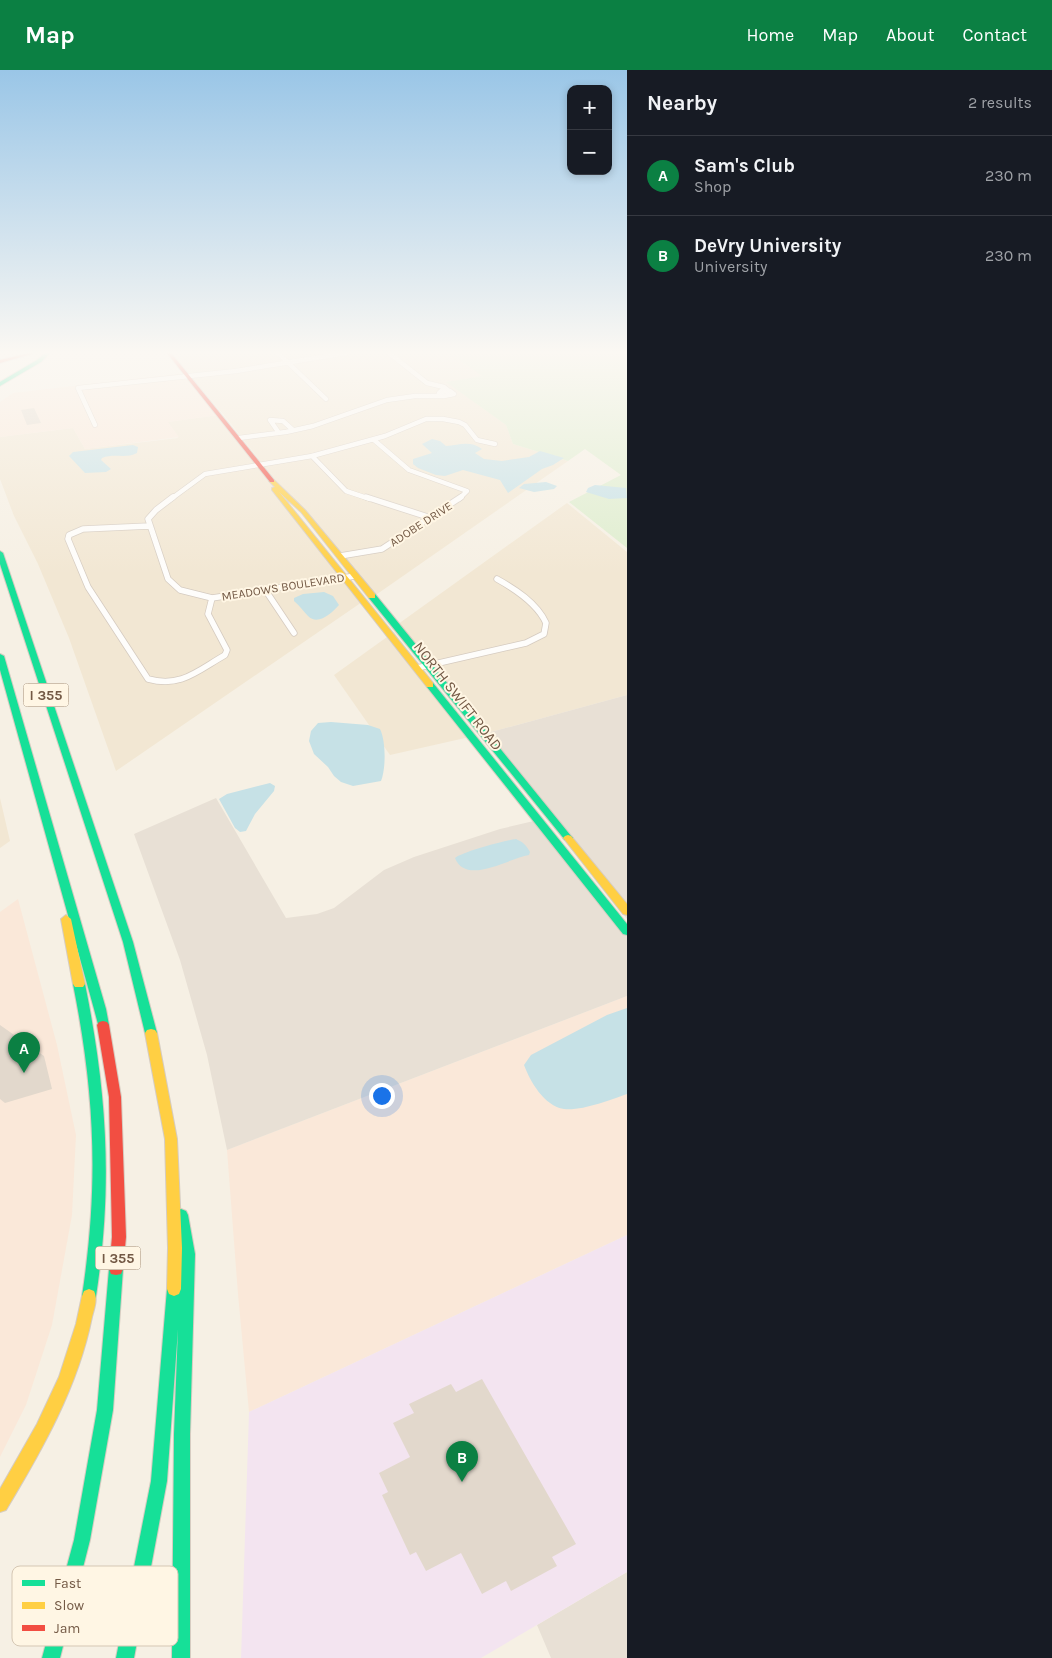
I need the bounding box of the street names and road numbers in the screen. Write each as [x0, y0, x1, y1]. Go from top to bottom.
street label: ADOBE DRIVE [387, 499, 455, 549]
street label: MEADOWS BOULEVARD [221, 570, 346, 604]
street label: NORTH SWIFT ROAD [410, 638, 506, 754]
road number: I 355 [23, 684, 68, 706]
road number: I 355 [96, 1246, 140, 1270]

